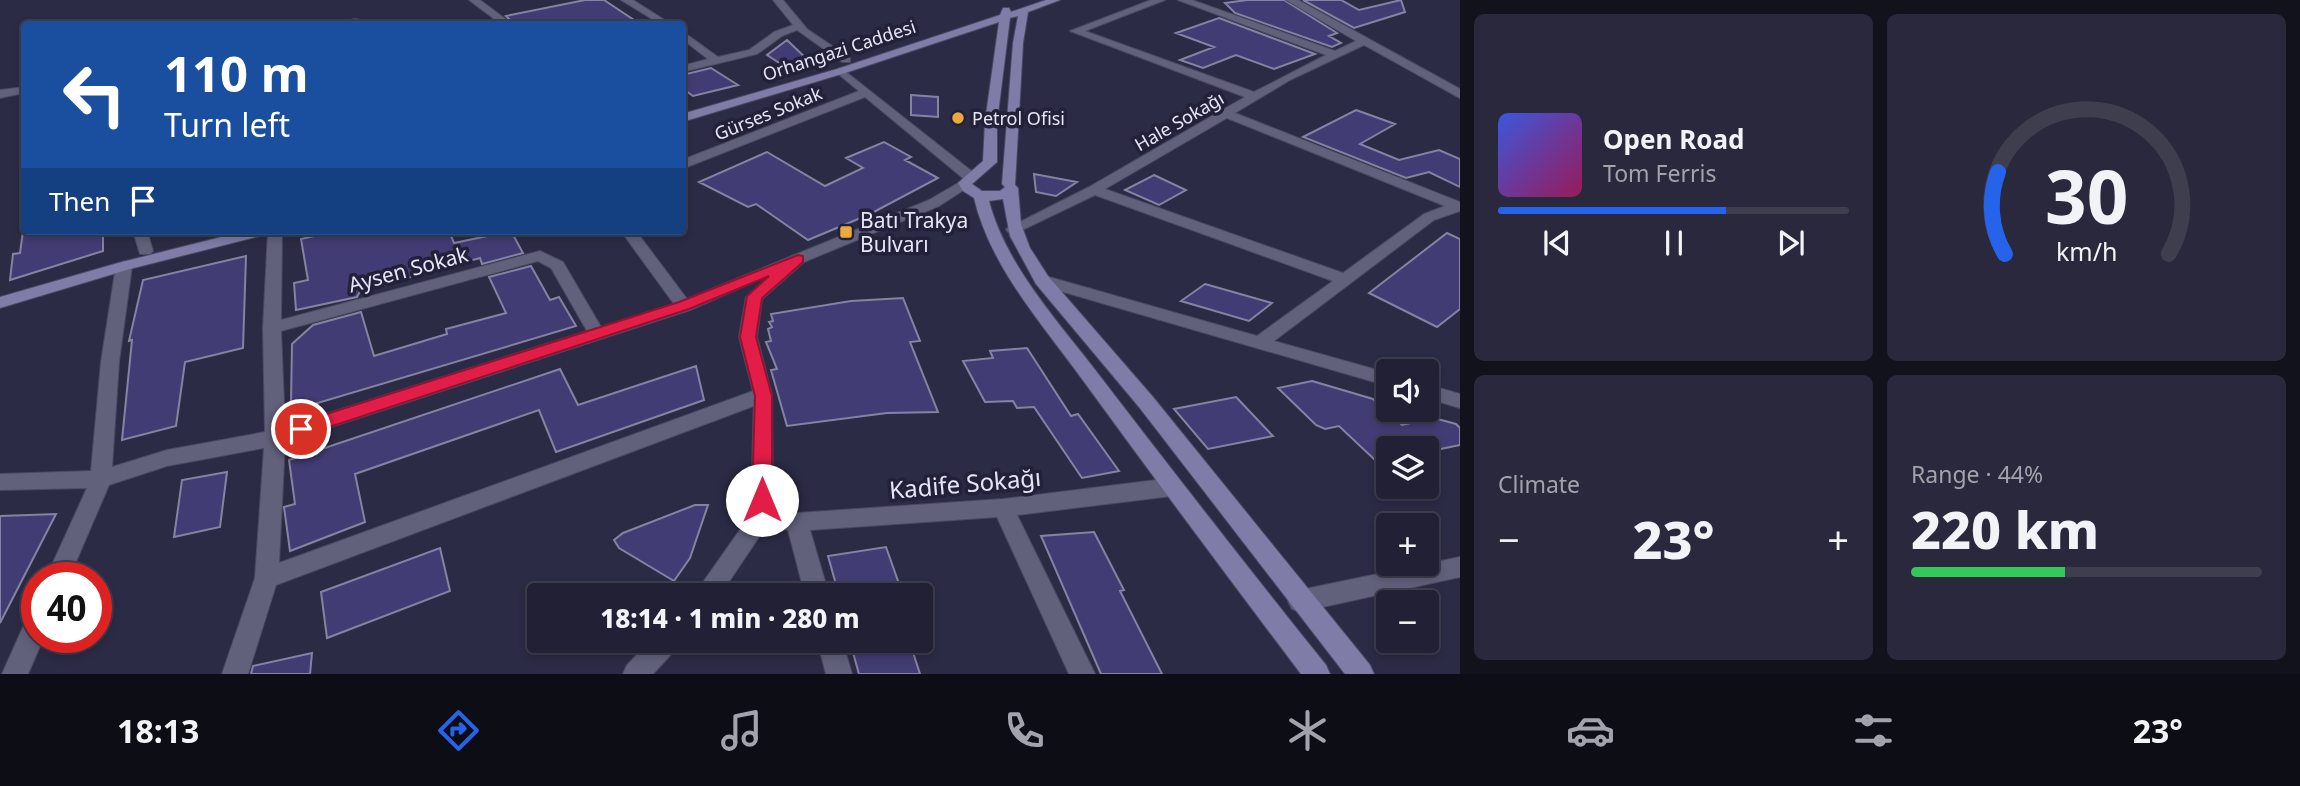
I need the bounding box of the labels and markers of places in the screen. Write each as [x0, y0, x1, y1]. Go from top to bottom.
place label: Petrol Ofisi [972, 106, 1065, 130]
marker: Petrol Ofisi [950, 110, 966, 126]
place label: Batı Trakya Bulvarı [860, 206, 968, 258]
marker: Batı Trakya Bulvarı [838, 224, 854, 240]
pin [271, 399, 331, 459]

